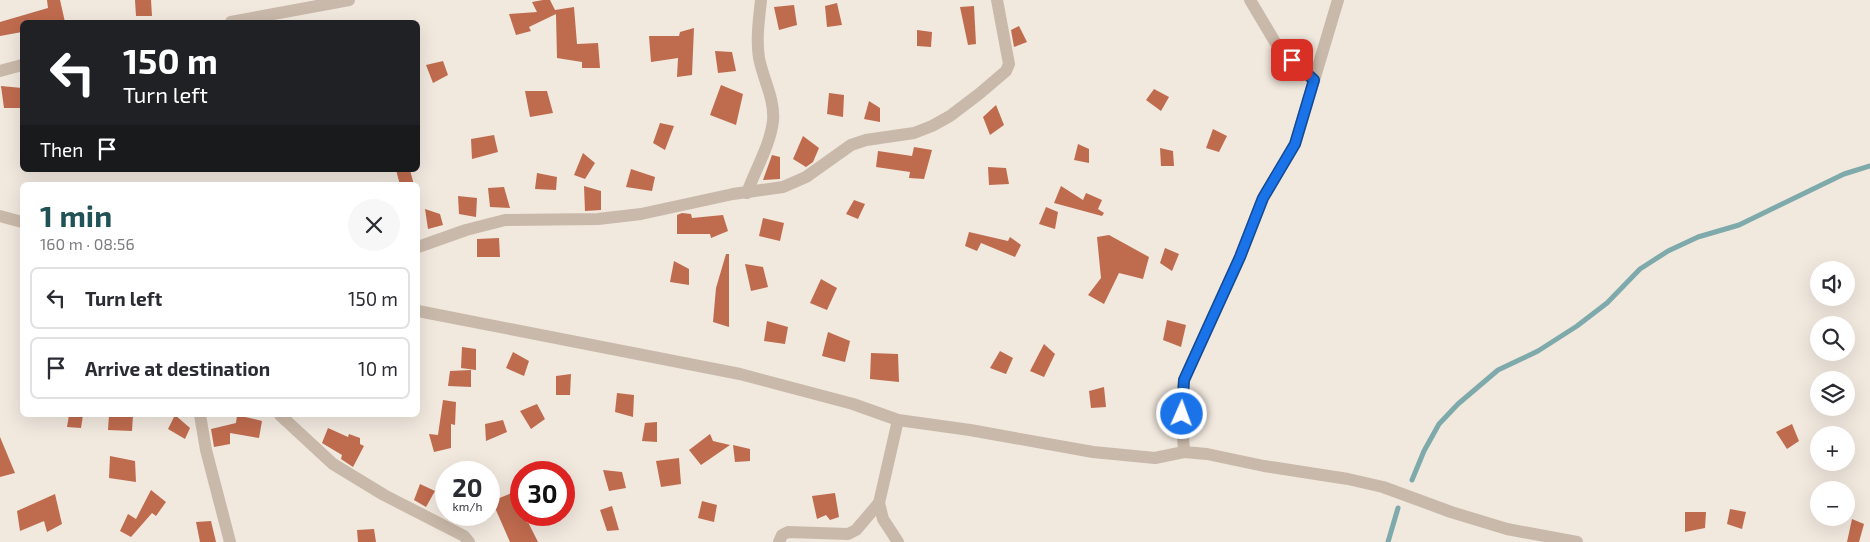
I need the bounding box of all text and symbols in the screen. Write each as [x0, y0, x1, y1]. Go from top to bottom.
text: 150 m [123, 39, 218, 81]
pin [1271, 39, 1313, 81]
icon: left [40, 40, 105, 105]
icon: arrive [1278, 46, 1306, 74]
text: Turn left [123, 81, 208, 107]
icon: arrive [93, 135, 121, 163]
text: Then [40, 138, 83, 161]
text: 1 min [40, 197, 112, 233]
button: close [348, 199, 400, 251]
text: 160 m · 08:56 [40, 234, 135, 253]
map controls [1810, 261, 1855, 526]
button: sound [1810, 261, 1855, 306]
icon: left [42, 284, 70, 312]
text: Turn left [85, 287, 162, 310]
text: 150 m [348, 287, 398, 310]
button: search [1810, 316, 1855, 361]
icon: arrive [42, 354, 70, 382]
text: Arrive at destination [85, 357, 270, 380]
text: 10 m [358, 357, 398, 380]
button: layers [1810, 371, 1855, 416]
position arrow [1155, 387, 1207, 439]
button: + [1810, 426, 1855, 471]
speed limit sign: 30 [510, 461, 575, 526]
text: 20 [452, 472, 483, 502]
button: − [1810, 481, 1855, 526]
text: km/h [453, 499, 482, 513]

